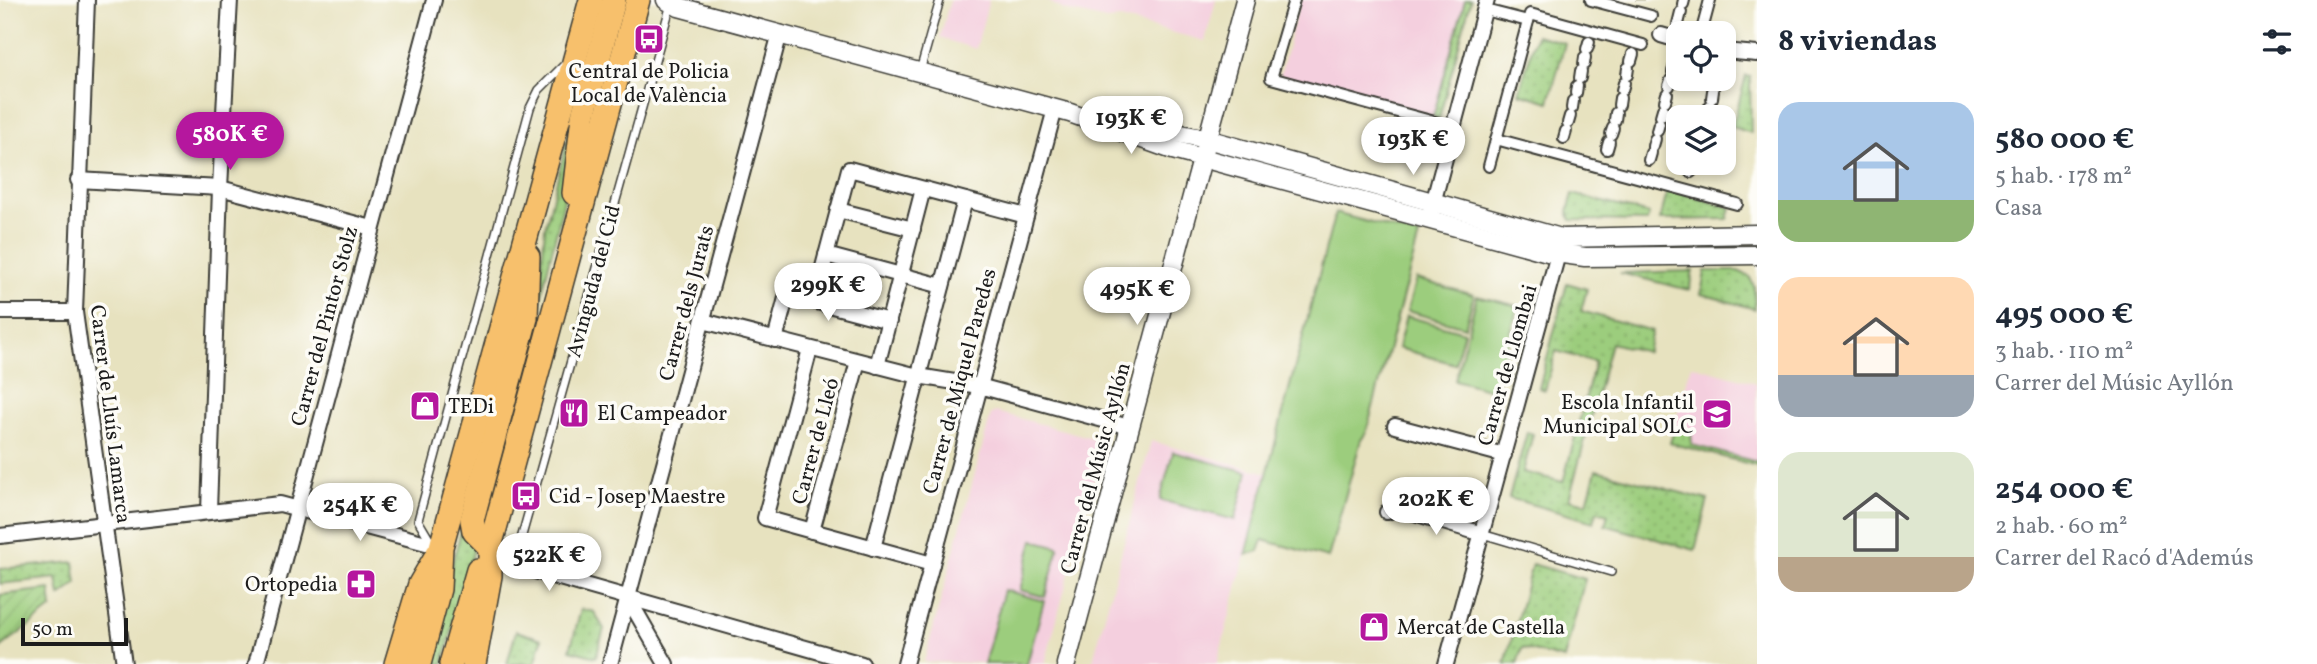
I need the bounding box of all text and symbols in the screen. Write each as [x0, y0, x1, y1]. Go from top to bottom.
map controls [1666, 21, 1736, 175]
button: locate [1666, 21, 1736, 91]
text: 8 viviendas [1778, 21, 1937, 63]
bus stop icon: Central de Policia Local de València [632, 22, 666, 56]
icon: filters [2258, 23, 2296, 61]
place label: Central de Policia Local de València [569, 58, 729, 111]
pin: 193K € [1074, 96, 1188, 156]
text: 193K € [1095, 103, 1167, 135]
button: layers [1666, 105, 1736, 175]
pin: 580K € [173, 113, 287, 172]
pin: 193K € [1356, 118, 1470, 177]
text: 580K € [192, 119, 268, 151]
text: 580 000 € [1995, 119, 2134, 161]
text: 193K € [1377, 124, 1449, 156]
icon: home [1834, 130, 1918, 214]
text: 5 hab. · 178 m² [1995, 161, 2132, 193]
text: Casa [1995, 193, 2043, 225]
street label: Avinguda del Cid [560, 202, 629, 361]
street label: Carrer dels Jurats [653, 222, 722, 384]
street label: Carrer del Pintor Stolz [285, 223, 366, 430]
pin: 299K € [771, 264, 885, 323]
street label: Carrer de Miquel Paredes [916, 265, 1005, 497]
pin: 495K € [1080, 268, 1194, 327]
text: 299K € [790, 270, 866, 302]
text: 495K € [1099, 274, 1175, 306]
street label: Carrer de Llombai [1472, 281, 1545, 450]
text: 495 000 € [1995, 294, 2133, 336]
street label: Carrer de Lluís Lamarca [82, 303, 137, 525]
icon: home [1834, 305, 1918, 389]
text: 3 hab. · 110 m² [1995, 336, 2133, 368]
street label: Carrer del Músic Ayllón [1054, 359, 1139, 577]
text: Carrer del Músic Ayllón [1995, 368, 2234, 400]
street label: Carrer de Lleó [786, 375, 847, 508]
shop icon: TEDi [408, 389, 442, 423]
place label: Escola Infantil Municipal SOLC [1543, 389, 1694, 442]
place label: TEDi [448, 393, 494, 422]
restaurant icon: El Campeador [557, 396, 591, 430]
school or university icon: Escola Infantil Municipal SOLC [1700, 397, 1734, 431]
place label: El Campeador [597, 400, 727, 429]
text: 254 000 € [1995, 469, 2133, 511]
pin: 202K € [1379, 477, 1493, 537]
bus stop icon: Cid - Josep Maestre [509, 479, 543, 513]
icon: home [1834, 480, 1918, 564]
place label: Cid - Josep Maestre [549, 483, 726, 512]
pin: 254K € [303, 484, 417, 543]
text: 202K € [1398, 484, 1474, 516]
text: 254K € [322, 490, 398, 522]
text: 2 hab. · 60 m² [1995, 511, 2128, 543]
pin: 522K € [492, 534, 606, 593]
text: 522K € [512, 540, 586, 572]
text: Carrer del Racó d'Ademús [1995, 543, 2254, 575]
pharmacy icon: Ortopedia [344, 567, 378, 601]
place label: Ortopedia [245, 571, 338, 600]
shop icon: Mercat de Castella [1357, 610, 1391, 644]
place label: Mercat de Castella [1397, 614, 1565, 643]
scale bar [21, 615, 128, 647]
text: 50 m [32, 617, 73, 643]

